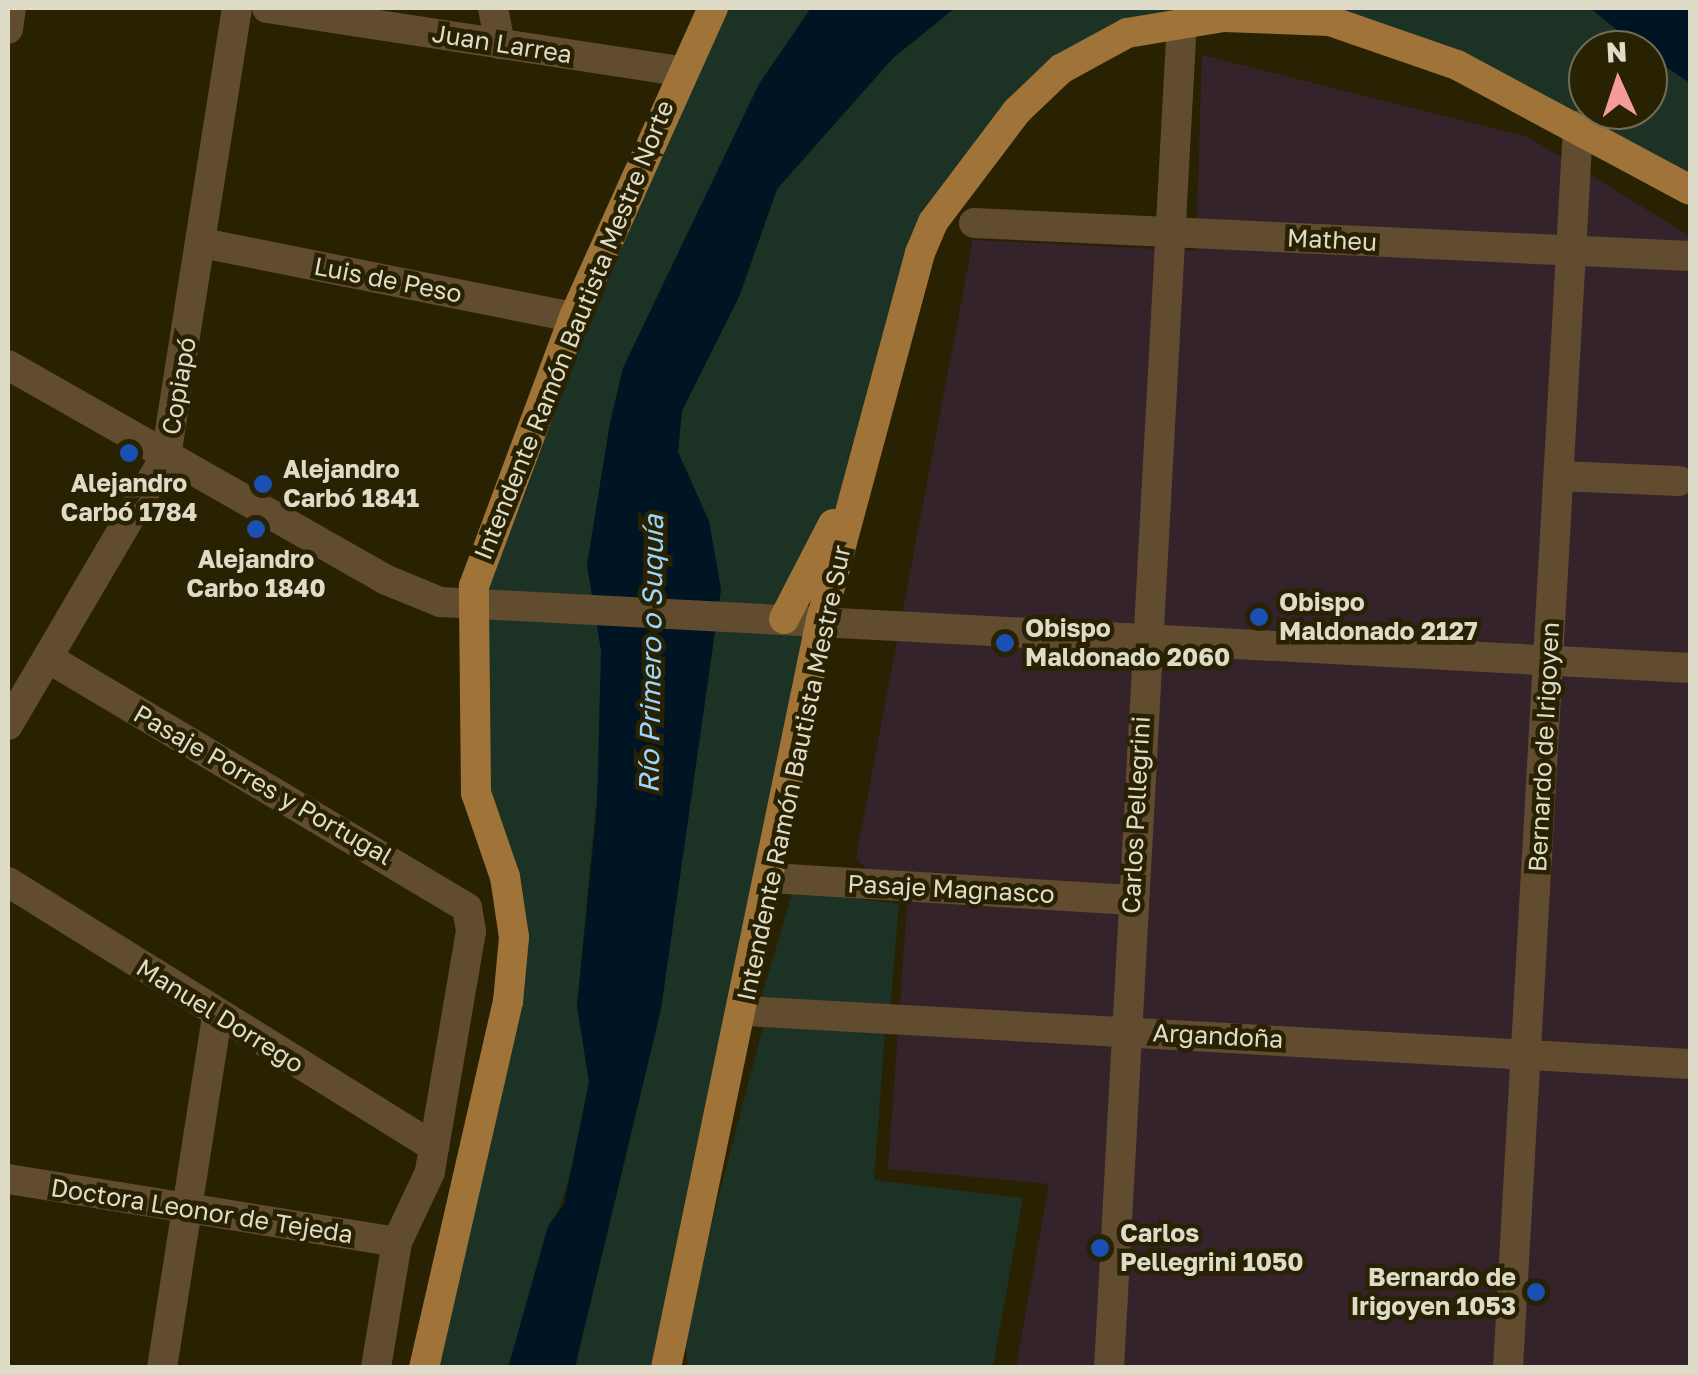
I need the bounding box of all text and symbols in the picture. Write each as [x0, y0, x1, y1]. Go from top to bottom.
street label: Juan Larrea [430, 18, 574, 70]
north arrow [1568, 30, 1668, 130]
text: N [1605, 35, 1628, 69]
street label: Intendente Ramón Bautista Mestre Norte [468, 96, 680, 564]
street label: Matheu [1286, 223, 1378, 257]
street label: Luis de Peso [311, 251, 465, 309]
street label: Copiapó [156, 335, 202, 437]
marker: Alejandro Carbó 1784 [118, 442, 140, 464]
place label: Alejandro Carbó 1841 [283, 455, 419, 514]
place label: Alejandro Carbó 1784 [61, 469, 197, 528]
marker: Alejandro Carbó 1841 [252, 473, 274, 495]
water label: Río Primero o Suquía [632, 514, 670, 794]
marker: Alejandro Carbo 1840 [245, 518, 267, 540]
street label: Intendente Ramón Bautista Mestre Sur [731, 542, 857, 1004]
place label: Alejandro Carbo 1840 [186, 545, 326, 604]
place label: Obispo Maldonado 2127 [1279, 588, 1478, 647]
marker: Obispo Maldonado 2127 [1248, 606, 1270, 628]
place label: Obispo Maldonado 2060 [1025, 614, 1230, 673]
street label: Bernardo de Irigoyen [1522, 621, 1566, 873]
marker: Obispo Maldonado 2060 [994, 632, 1016, 654]
street label: Pasaje Porres y Portugal [128, 699, 398, 871]
street label: Carlos Pellegrini [1116, 715, 1156, 915]
street label: Pasaje Magnasco [847, 869, 1055, 909]
street label: Manuel Dorrego [131, 953, 309, 1079]
street label: Argandoña [1152, 1018, 1284, 1054]
street label: Doctora Leonor de Tejeda [49, 1172, 355, 1250]
place label: Carlos Pellegrini 1050 [1120, 1219, 1303, 1278]
marker: Carlos Pellegrini 1050 [1089, 1237, 1111, 1259]
place label: Bernardo de Irigoyen 1053 [1351, 1263, 1516, 1322]
marker: Bernardo de Irigoyen 1053 [1525, 1281, 1547, 1303]

